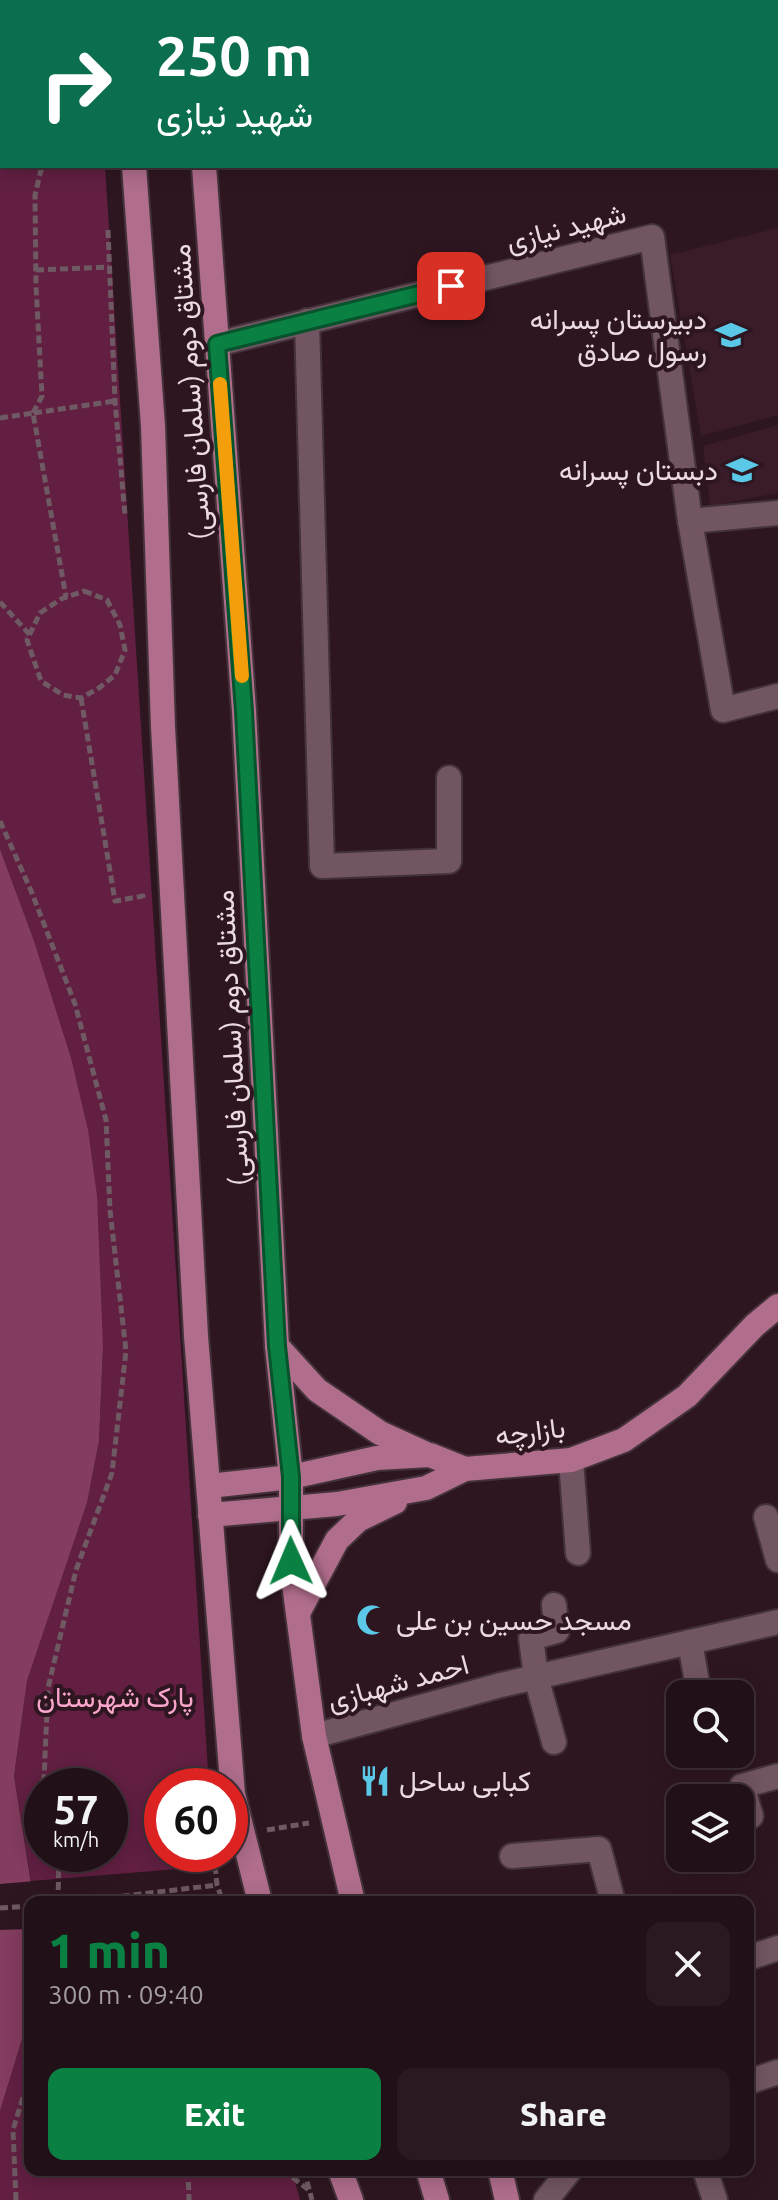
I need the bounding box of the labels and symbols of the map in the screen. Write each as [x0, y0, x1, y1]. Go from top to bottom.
street label: شهید نیازی [503, 197, 630, 259]
street label: مشتاق دوم (سلمان فارسی) [164, 243, 219, 541]
pin [417, 252, 485, 320]
place label: دبیرستان پسرانه رسول صادق [530, 303, 707, 369]
school or university icon: دبیرستان پسرانه رسول صادق [714, 318, 748, 352]
school or university icon: دبستان پسرانه [725, 453, 759, 487]
place label: دبستان پسرانه [559, 454, 718, 489]
street label: مشتاق دوم (سلمان فارسی) [207, 889, 258, 1187]
street label: بازارچه [493, 1411, 567, 1454]
position arrow [249, 1519, 333, 1603]
mosque icon: مسجد حسین بن علی [355, 1603, 389, 1637]
place label: مسجد حسین بن علی [396, 1604, 632, 1637]
street label: احمد شهبازی [324, 1648, 473, 1718]
park label: پارک شهرستان [36, 1681, 194, 1716]
restaurant icon: کبابی ساحل [358, 1764, 392, 1798]
place label: کبابی ساحل [399, 1765, 531, 1798]
speed limit sign: 60 [144, 1768, 248, 1872]

